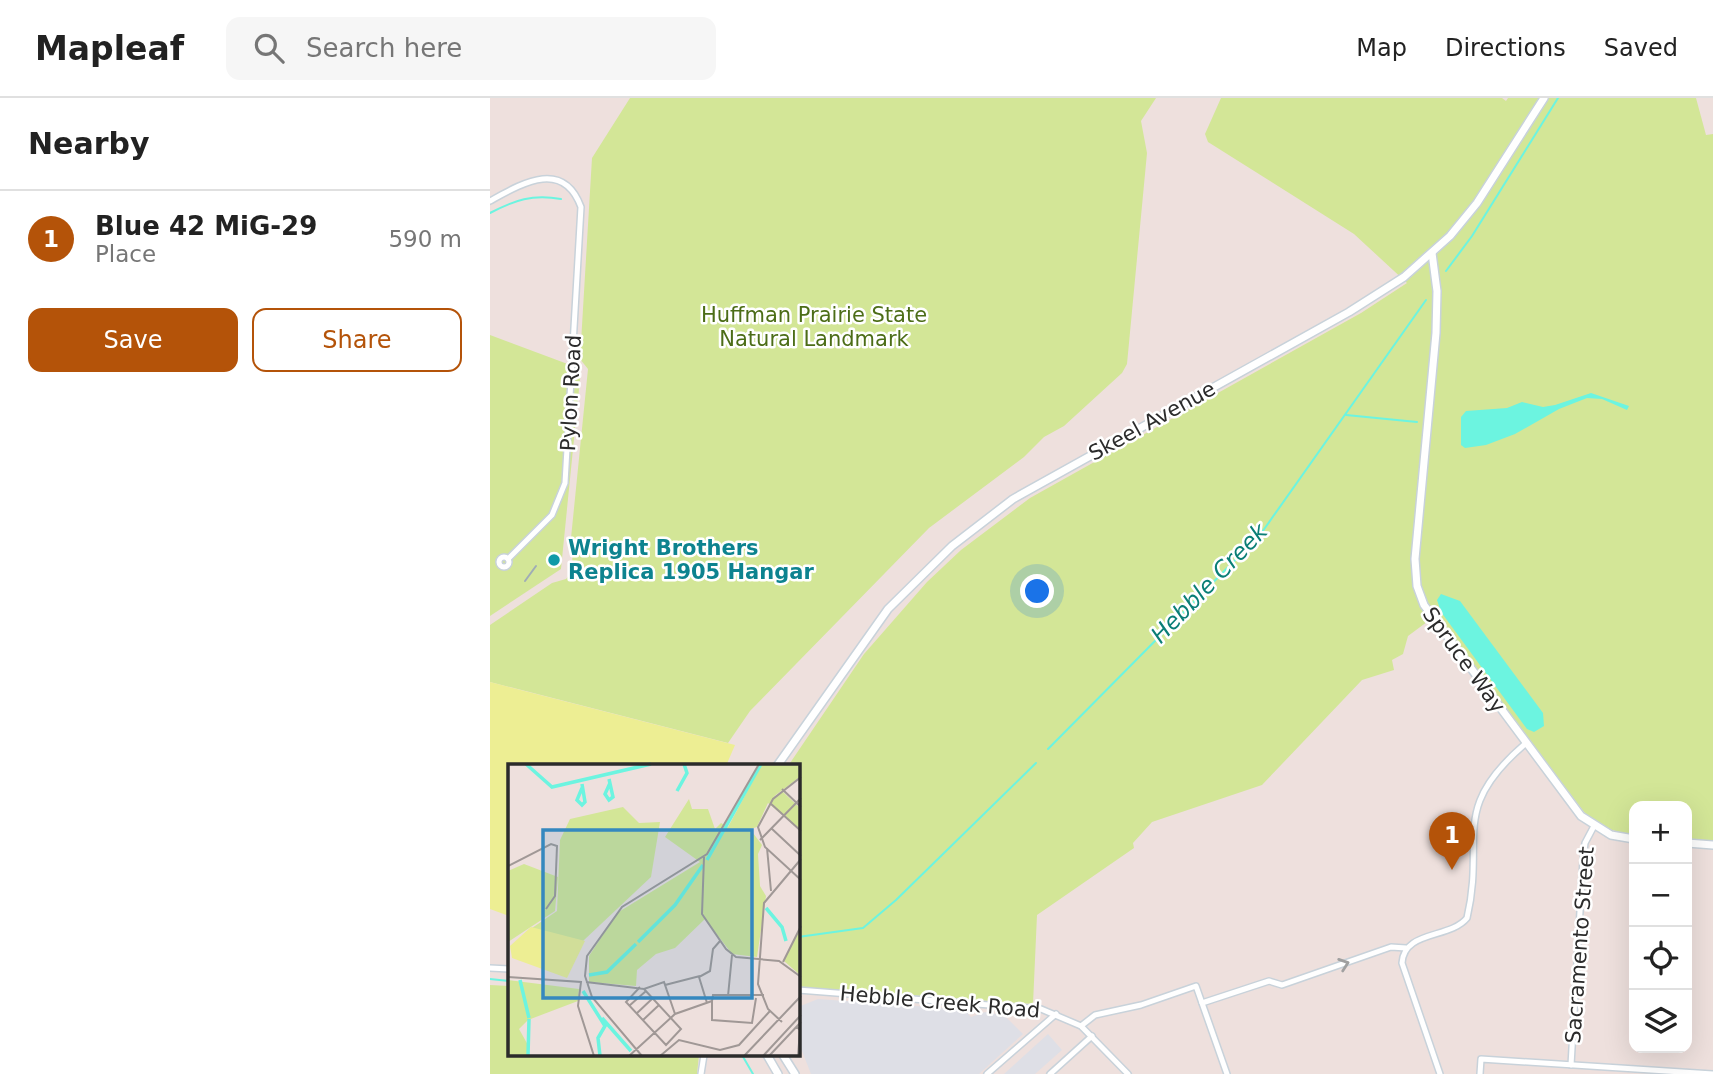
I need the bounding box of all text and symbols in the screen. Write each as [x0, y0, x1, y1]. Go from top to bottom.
search box [226, 17, 716, 80]
text: Mapleaf [35, 29, 184, 68]
icon: search [250, 29, 288, 67]
text: Search here [306, 33, 462, 63]
text: Map [1356, 34, 1407, 62]
text: Directions [1445, 34, 1566, 62]
text: Saved [1604, 34, 1678, 62]
text: Nearby [28, 126, 150, 161]
text: Blue 42 MiG-29 [95, 211, 317, 241]
text: 1 [43, 226, 59, 252]
text: 590 m [388, 226, 462, 252]
text: Place [95, 241, 156, 267]
park label: Huffman Prairie State Natural Landmark [701, 303, 927, 351]
button: Save [28, 308, 238, 372]
button: Share [252, 308, 462, 372]
street label: Pylon Road [556, 334, 586, 452]
street label: Skeel Avenue [1084, 376, 1220, 466]
water label: Hebble Creek [1146, 517, 1274, 648]
place label: Wright Brothers Replica 1905 Hangar [568, 536, 814, 584]
marker: Wright Brothers Replica 1905 Hangar [546, 552, 562, 568]
your location [1020, 574, 1054, 608]
street label: Spruce Way [1418, 603, 1510, 717]
inset map [508, 764, 800, 1056]
map controls [1629, 801, 1692, 1053]
button: + [1629, 801, 1692, 864]
pin: 1 [1429, 812, 1475, 870]
street label: Sacramento Street [1561, 846, 1599, 1044]
button: − [1629, 864, 1692, 927]
button: locate [1629, 927, 1692, 990]
one-way arrow [1337, 957, 1349, 972]
street label: Hebble Creek Road [839, 981, 1041, 1023]
button: layers [1629, 990, 1692, 1053]

